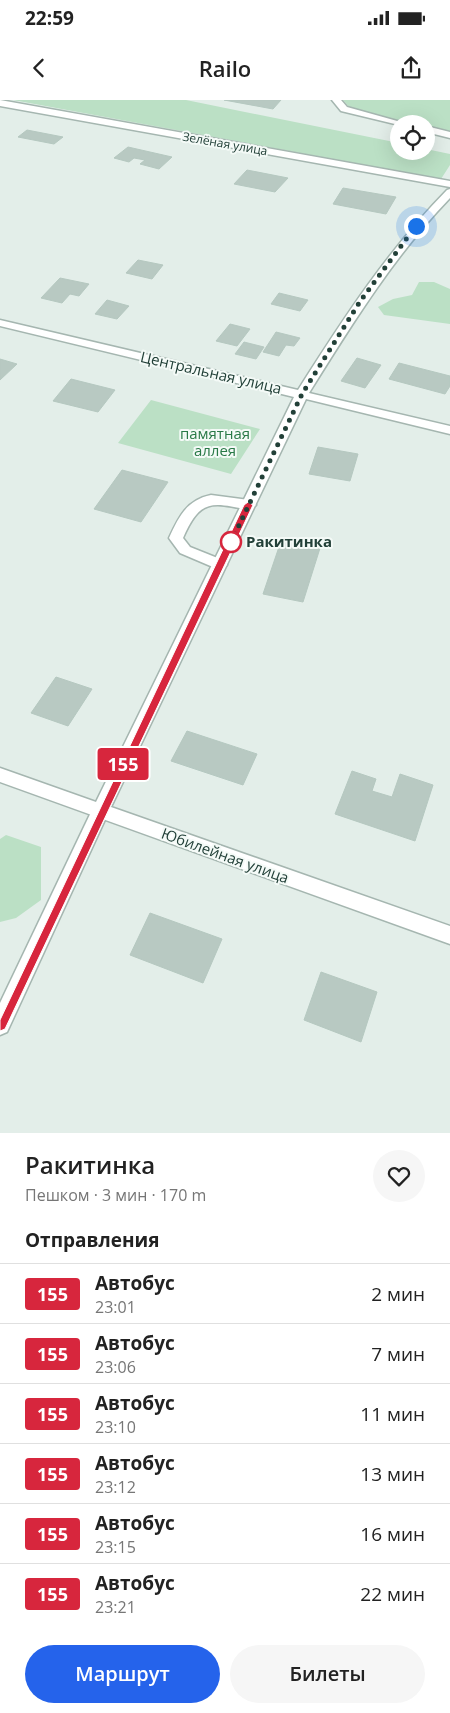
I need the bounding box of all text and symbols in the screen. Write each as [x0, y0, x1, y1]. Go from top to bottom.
text: 22:59 [25, 5, 74, 31]
text: Railo [199, 53, 251, 83]
icon: back [25, 54, 53, 82]
icon: share [397, 54, 425, 82]
map controls [390, 115, 435, 160]
button: locate [390, 115, 435, 160]
street label: Зелёная улица [181, 128, 269, 159]
your location [404, 214, 429, 239]
street label: Центральная улица [139, 346, 284, 398]
park label: памятная аллея [180, 423, 250, 460]
marker: Ракитинка [220, 531, 242, 553]
place label: Ракитинка [246, 531, 332, 551]
line badge: 155 [94, 748, 152, 780]
text: 155 [108, 752, 138, 776]
street label: Юбилейная улица [159, 823, 292, 887]
text: Ракитинка [25, 1148, 155, 1181]
button: heart [373, 1150, 425, 1202]
text: Пешком · 3 мин · 170 m [25, 1184, 206, 1206]
text: Отправления [25, 1227, 159, 1253]
text: Автобус [95, 1270, 175, 1296]
text: 2 мин [371, 1281, 425, 1307]
text: 155 [37, 1282, 68, 1306]
text: 23:01 [95, 1296, 136, 1318]
text: Автобус [95, 1330, 175, 1356]
text: 7 мин [371, 1341, 425, 1367]
text: 155 [37, 1342, 68, 1366]
text: 23:06 [95, 1356, 136, 1378]
text: Автобус [95, 1390, 175, 1416]
text: 11 мин [360, 1401, 425, 1427]
text: 155 [37, 1402, 68, 1426]
text: 23:10 [95, 1416, 136, 1438]
text: Автобус [95, 1450, 175, 1476]
text: 13 мин [360, 1461, 425, 1487]
text: 155 [37, 1462, 68, 1486]
text: 23:12 [95, 1476, 136, 1498]
text: Автобус [95, 1510, 175, 1536]
text: 16 мин [360, 1521, 425, 1547]
text: 155 [37, 1522, 68, 1546]
text: 23:15 [95, 1536, 136, 1558]
text: Автобус [95, 1570, 175, 1596]
text: 22 мин [360, 1581, 425, 1607]
text: 155 [37, 1582, 68, 1606]
text: 23:21 [95, 1596, 136, 1618]
button: Маршрут [25, 1645, 220, 1703]
button: Билеты [230, 1645, 425, 1703]

